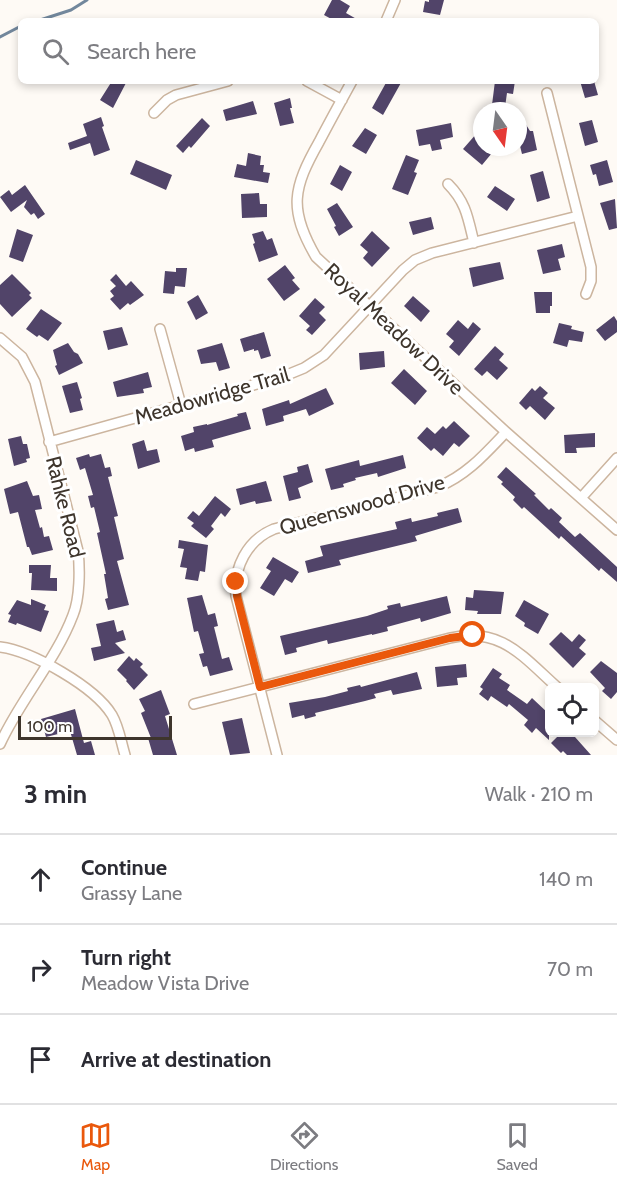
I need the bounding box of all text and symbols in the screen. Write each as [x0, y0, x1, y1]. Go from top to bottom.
search box [18, 18, 599, 84]
icon: search [39, 35, 72, 68]
text: Search here [87, 38, 196, 65]
north arrow [473, 102, 527, 156]
street label: Royal Meadow Drive [319, 258, 469, 400]
street label: Meadowridge Trail [132, 361, 292, 430]
street label: Rahke Road [41, 453, 90, 560]
street label: Queenswood Drive [276, 469, 448, 540]
route end [222, 568, 248, 594]
route start [459, 621, 485, 647]
map controls [545, 683, 599, 737]
button: locate [545, 683, 599, 737]
scale bar [18, 713, 172, 740]
text: 100 m [27, 717, 72, 736]
text: 3 min [24, 778, 87, 810]
text: Walk · 210 m [485, 782, 593, 806]
text: Continue [81, 854, 167, 881]
icon: ahead [24, 863, 57, 896]
text: 140 m [539, 867, 593, 891]
text: Grassy Lane [81, 881, 182, 905]
text: Turn right [81, 944, 171, 971]
icon: right [24, 953, 57, 986]
text: 70 m [547, 957, 593, 981]
text: Meadow Vista Drive [81, 971, 249, 995]
icon: arrive [24, 1043, 57, 1076]
text: Arrive at destination [81, 1046, 271, 1073]
tab: Map [79, 1119, 112, 1174]
tab: Directions [270, 1119, 338, 1174]
tab: Saved [496, 1119, 538, 1174]

